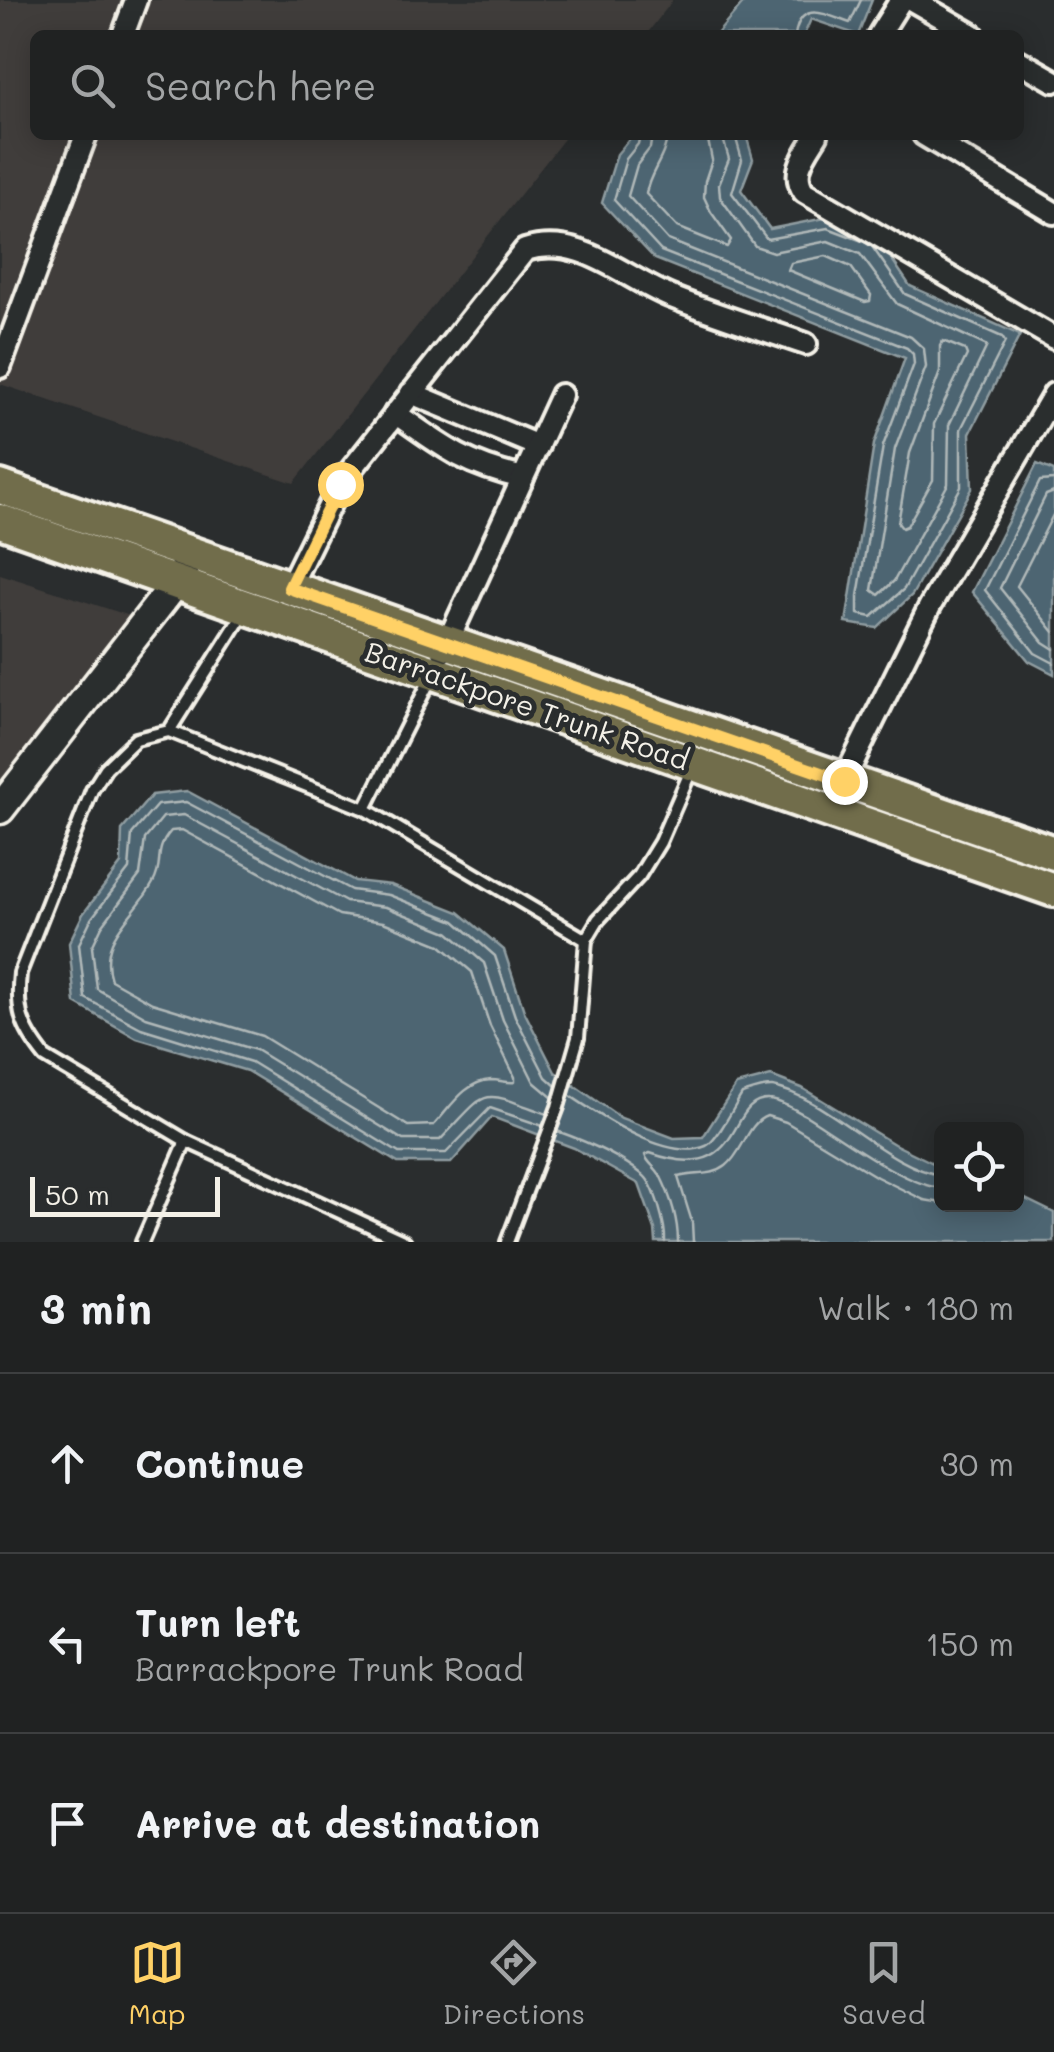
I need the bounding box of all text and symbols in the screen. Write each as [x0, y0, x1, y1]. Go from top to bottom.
search box [30, 30, 1024, 140]
icon: search [65, 58, 120, 113]
text: Search here [145, 60, 376, 110]
route start [318, 462, 364, 508]
street label: Barrackpore Trunk Road [361, 633, 694, 777]
route end [822, 759, 868, 805]
map controls [934, 1122, 1024, 1212]
button: locate [934, 1122, 1024, 1212]
scale bar [30, 1172, 220, 1216]
text: 50 m [45, 1176, 110, 1212]
text: 3 min [40, 1280, 152, 1335]
text: Walk · 180 m [817, 1286, 1014, 1328]
icon: ahead [40, 1436, 95, 1491]
text: Continue [135, 1438, 304, 1488]
text: 30 m [940, 1442, 1014, 1484]
text: Turn left [135, 1597, 301, 1647]
icon: left [40, 1616, 95, 1671]
text: 150 m [926, 1622, 1014, 1664]
text: Barrackpore Trunk Road [135, 1647, 524, 1689]
icon: arrive [40, 1796, 95, 1851]
text: Arrive at destination [135, 1798, 540, 1848]
tab: Map [129, 1935, 186, 2031]
tab: Directions [443, 1935, 585, 2031]
tab: Saved [842, 1935, 925, 2031]

